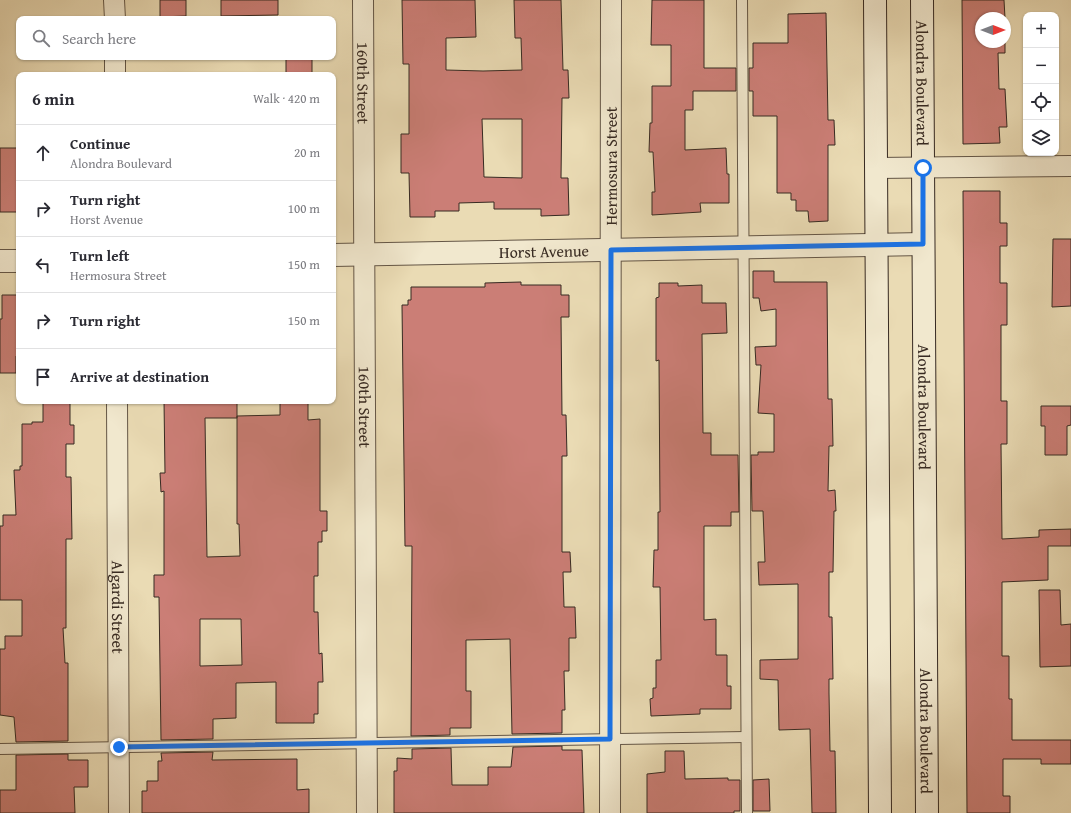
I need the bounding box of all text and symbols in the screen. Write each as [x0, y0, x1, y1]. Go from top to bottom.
north arrow [975, 12, 1011, 48]
map controls [1023, 12, 1059, 156]
button: + [1023, 12, 1059, 48]
search box [16, 16, 336, 60]
street label: Alondra Boulevard [910, 20, 935, 146]
icon: search [30, 27, 52, 49]
text: Search here [62, 28, 136, 49]
street label: 160th Street [351, 42, 376, 124]
button: − [1023, 48, 1059, 84]
button: locate [1023, 84, 1059, 120]
text: 6 min [32, 86, 74, 111]
text: Walk · 420 m [253, 89, 320, 108]
street label: Hermosura Street [599, 106, 623, 226]
button: layers [1023, 120, 1059, 156]
text: Continue [70, 133, 131, 154]
icon: ahead [32, 142, 54, 164]
text: 20 m [294, 143, 320, 162]
text: Alondra Boulevard [70, 154, 172, 173]
route start [914, 159, 932, 177]
text: Turn right [70, 189, 141, 210]
icon: right [32, 198, 54, 220]
text: 100 m [288, 199, 320, 218]
text: Horst Avenue [70, 210, 143, 229]
street label: Horst Avenue [499, 238, 589, 264]
text: Turn left [70, 245, 129, 266]
icon: left [32, 254, 54, 276]
text: 150 m [288, 255, 320, 274]
text: Hermosura Street [70, 266, 167, 285]
icon: right [32, 310, 54, 332]
text: Turn right [70, 310, 141, 331]
text: 150 m [288, 311, 320, 330]
street label: Alondra Boulevard [912, 344, 937, 470]
icon: arrive [32, 366, 54, 388]
text: Arrive at destination [70, 366, 209, 387]
street label: 160th Street [353, 366, 377, 448]
street label: Algardi Street [106, 560, 130, 654]
street label: Alondra Boulevard [914, 668, 939, 794]
route end [110, 738, 128, 756]

